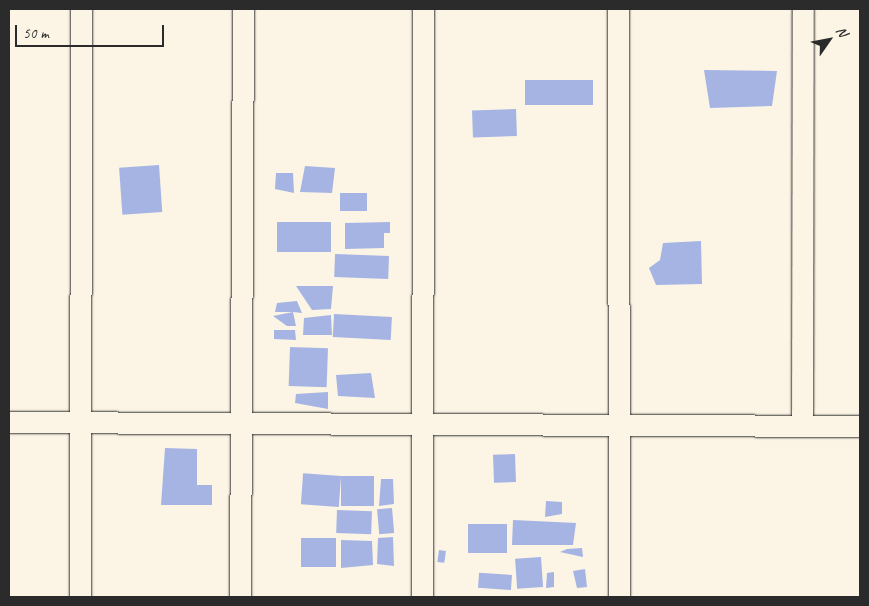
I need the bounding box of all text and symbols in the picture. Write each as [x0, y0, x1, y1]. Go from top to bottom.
scale bar [18, 15, 166, 47]
north arrow [804, 15, 854, 65]
text: N [833, 23, 851, 40]
text: 50 m [23, 24, 49, 43]

